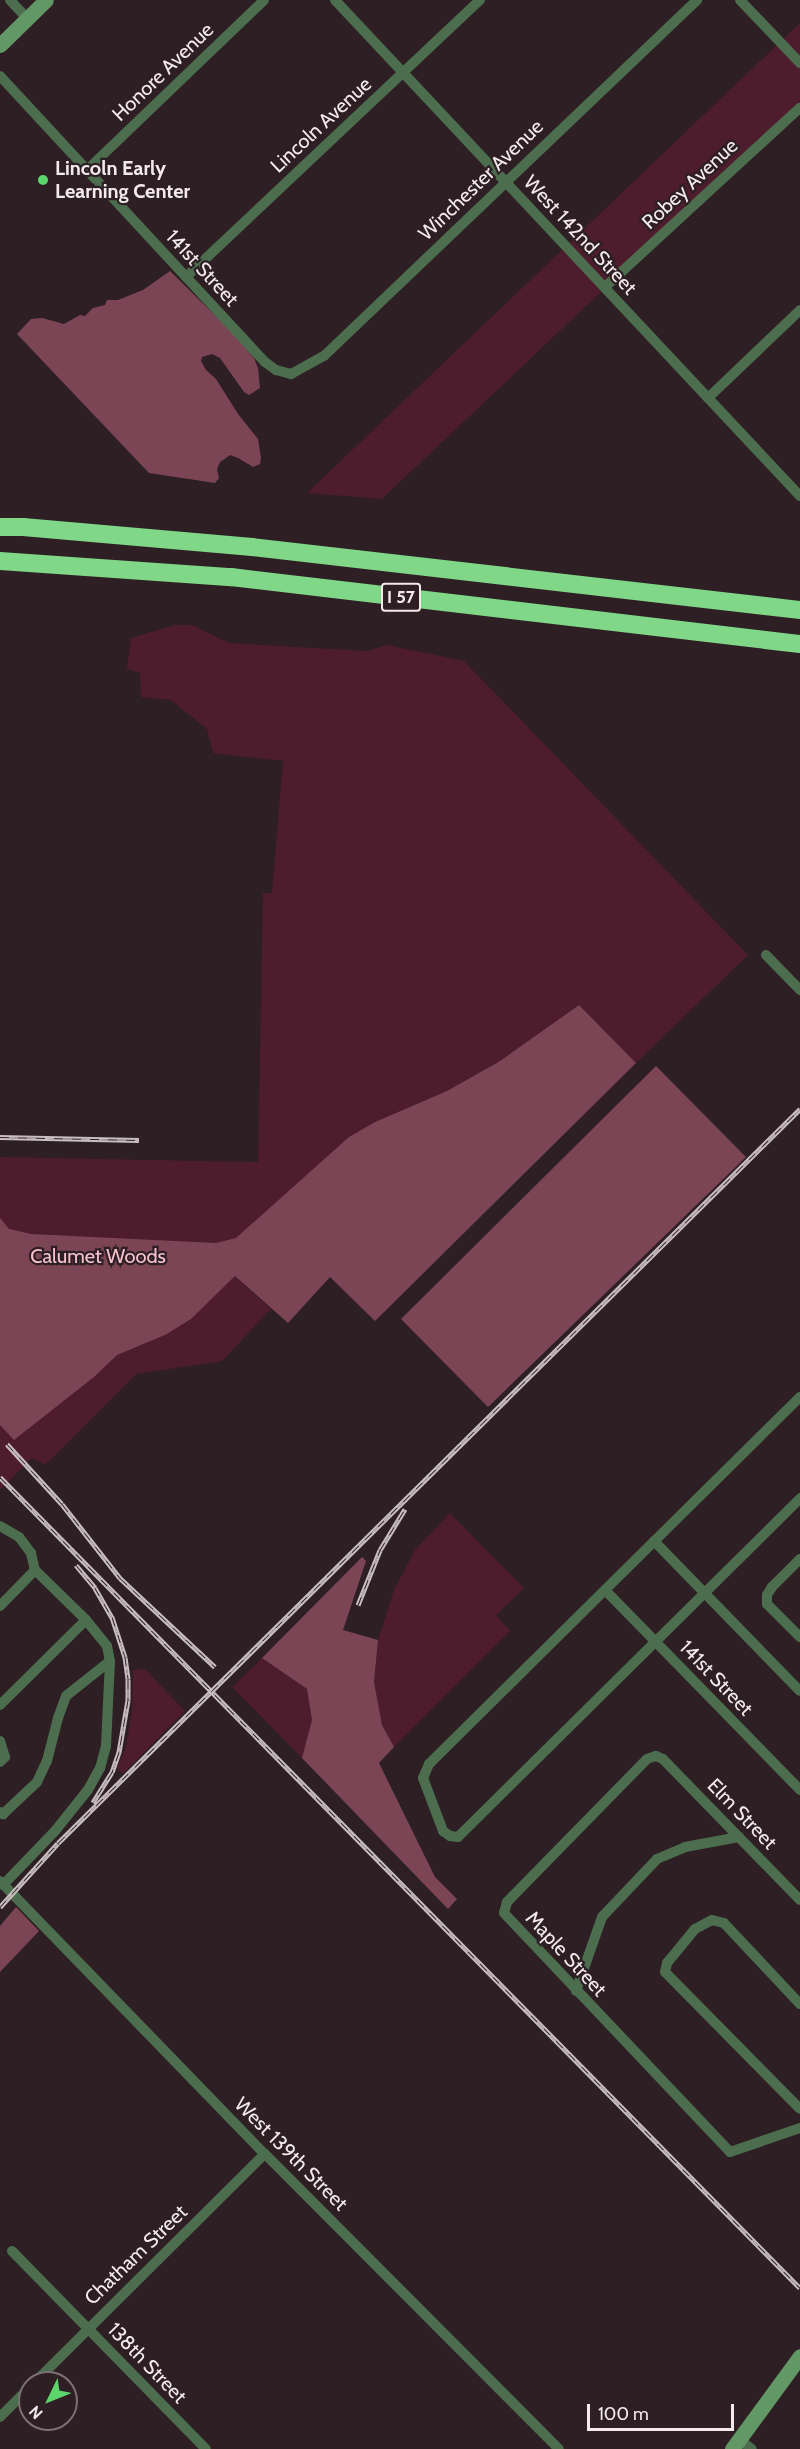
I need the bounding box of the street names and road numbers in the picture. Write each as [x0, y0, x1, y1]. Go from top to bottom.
street label: Honore Avenue [107, 18, 219, 126]
street label: Lincoln Avenue [266, 72, 376, 178]
street label: Winchester Avenue [414, 114, 548, 246]
street label: Robey Avenue [637, 134, 743, 234]
street label: West 142nd Street [518, 170, 642, 300]
street label: 141st Street [161, 225, 243, 311]
road number: I 57 [380, 582, 422, 612]
street label: 141st Street [674, 1635, 758, 1721]
street label: Elm Street [702, 1774, 782, 1854]
street label: Maple Street [521, 1906, 611, 2002]
street label: West 139th Street [229, 2092, 353, 2216]
street label: Chatham Street [80, 2200, 192, 2310]
street label: 138th Street [103, 2318, 191, 2408]

